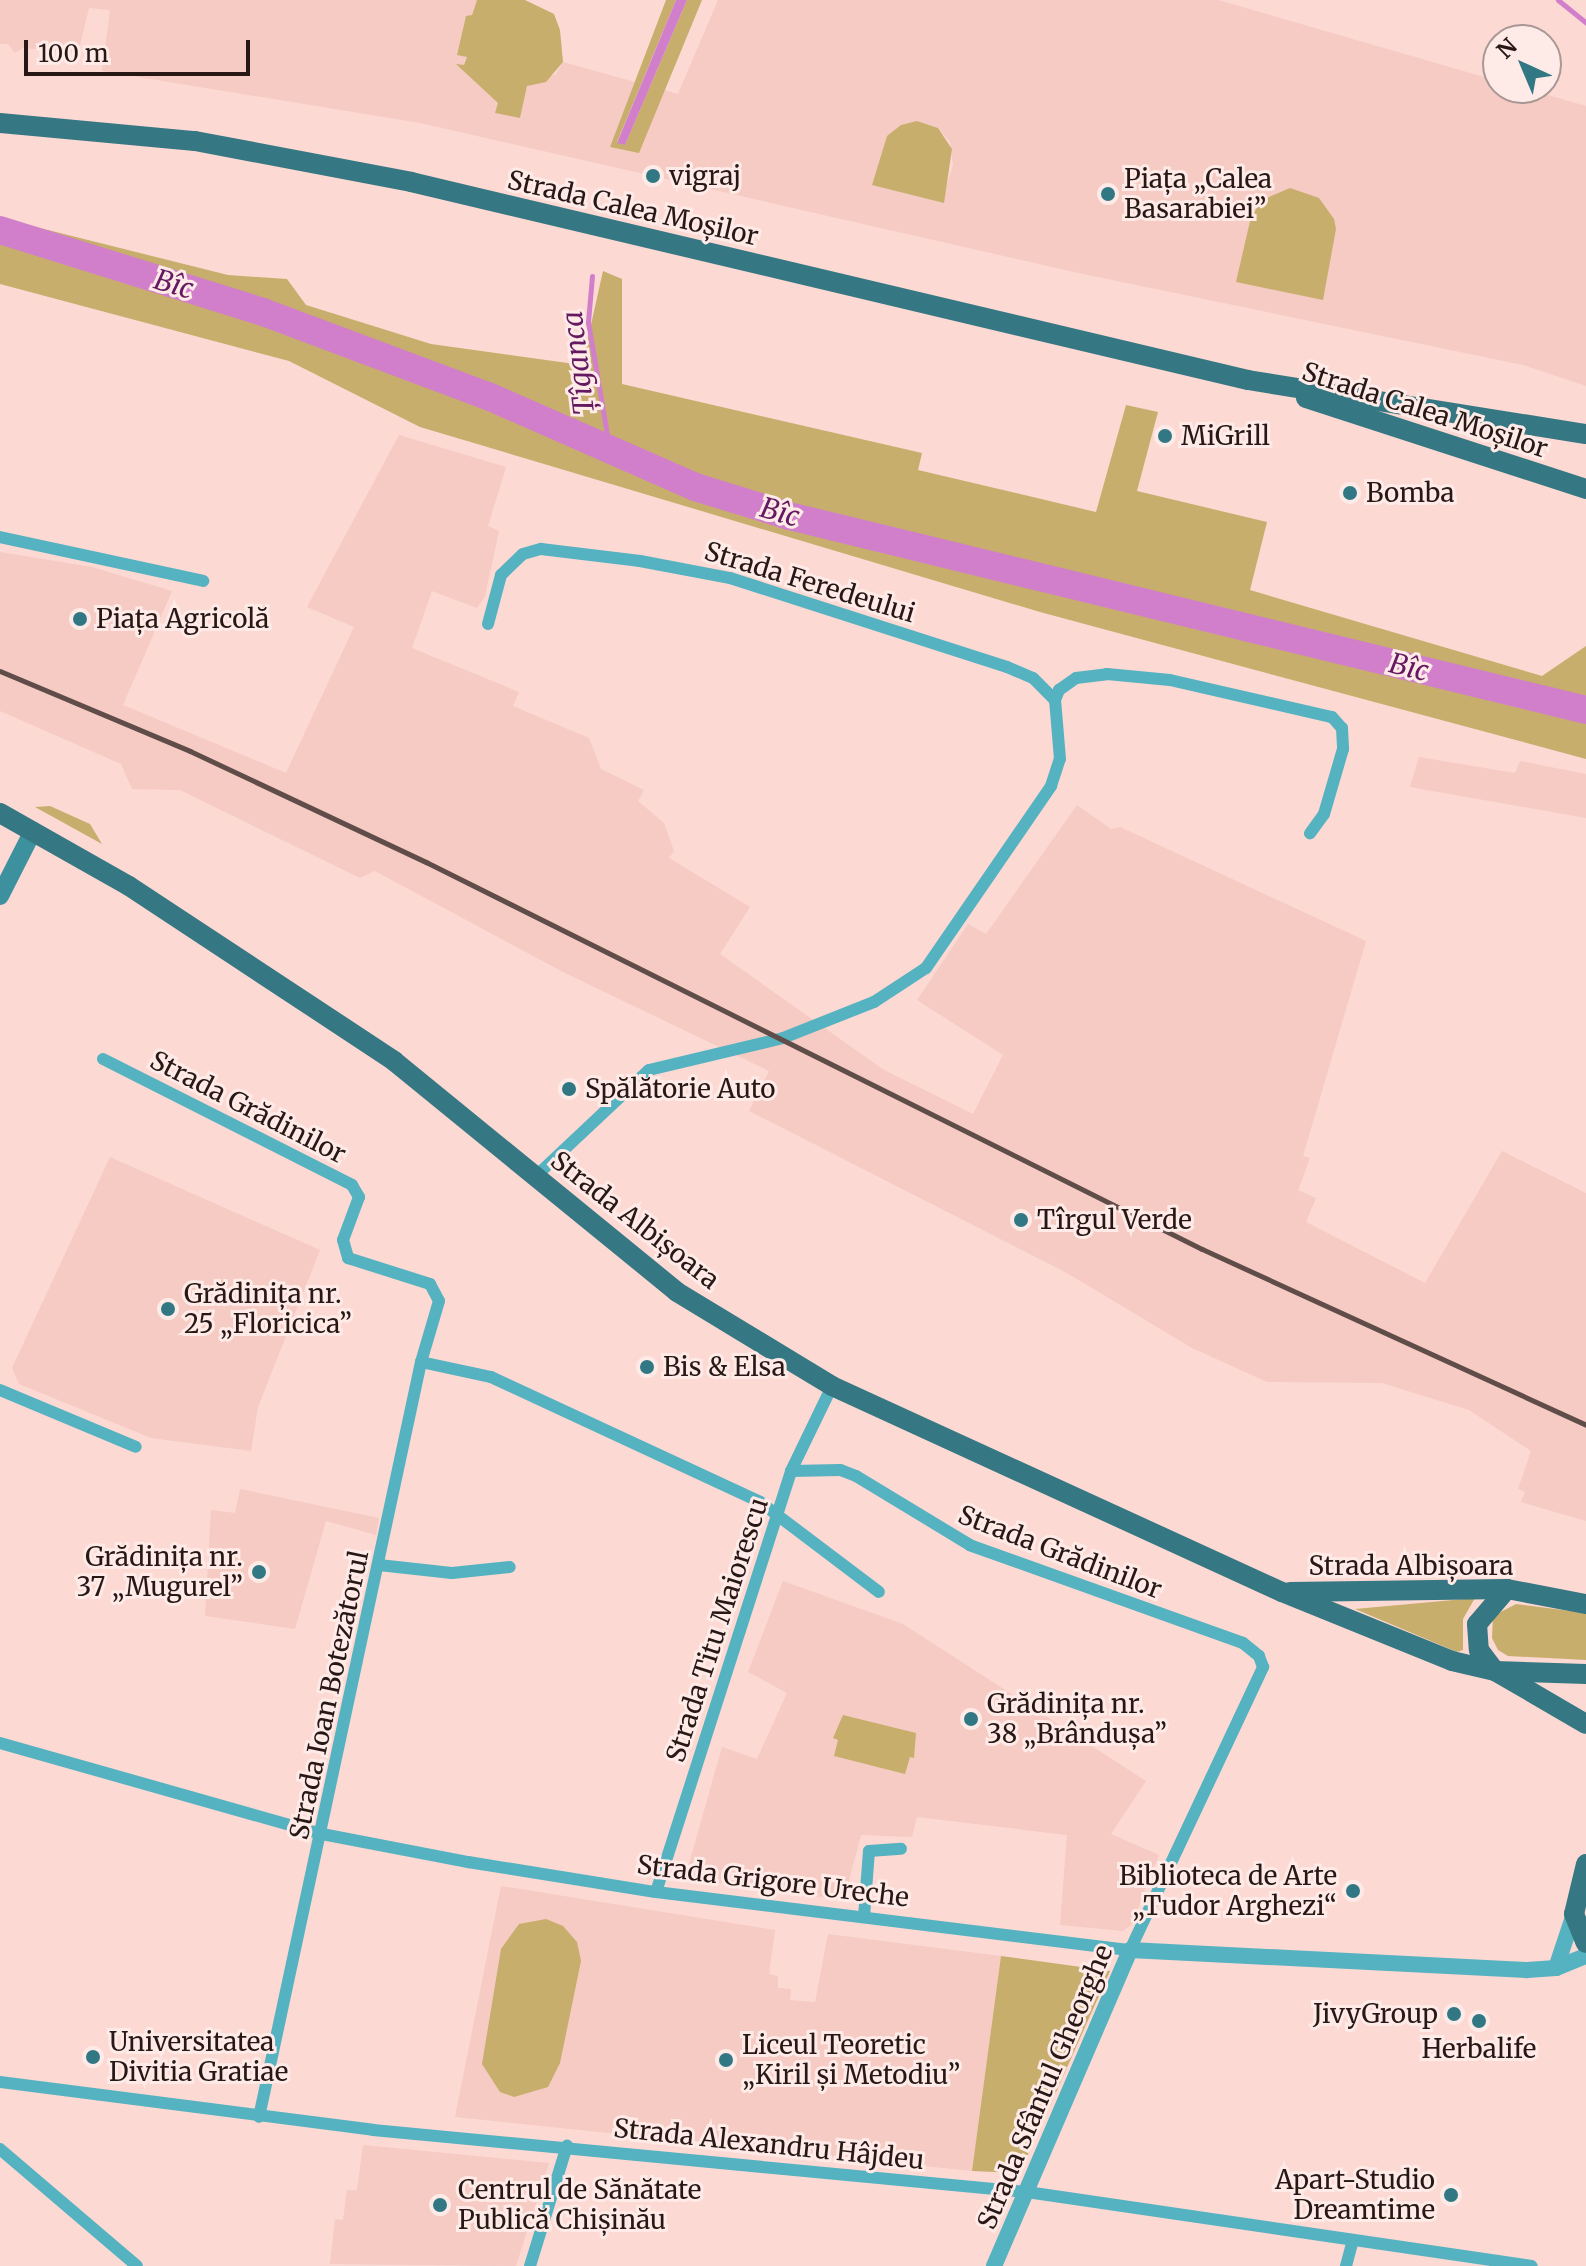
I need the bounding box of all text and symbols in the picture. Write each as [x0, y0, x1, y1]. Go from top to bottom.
scale bar [28, 24, 254, 74]
north arrow [1482, 24, 1562, 104]
text: N [1491, 32, 1523, 64]
text: 100 m [38, 38, 108, 69]
place label: vigraj [669, 160, 741, 192]
place label: Piața „Calea Basarabiei” [1124, 163, 1272, 224]
street label: Strada Calea Moșilor [505, 164, 761, 252]
marker: vigraj [644, 167, 662, 185]
marker: Piața „Calea Basarabiei” [1099, 185, 1117, 203]
water label: Bîc [150, 262, 198, 306]
water label: Țîganca [555, 309, 601, 417]
street label: Strada Calea Moșilor [1298, 356, 1552, 464]
place label: MiGrill [1181, 420, 1270, 452]
marker: MiGrill [1156, 427, 1174, 445]
place label: Bomba [1366, 477, 1455, 509]
marker: Bomba [1341, 484, 1359, 502]
water label: Bîc [756, 490, 804, 534]
street label: Strada Feredeului [701, 535, 919, 629]
place label: Piața Agricolă [96, 603, 269, 635]
marker: Piața Agricolă [71, 610, 89, 628]
water label: Bîc [1386, 646, 1432, 688]
street label: Strada Grădinilor [145, 1044, 351, 1170]
place label: Spălătorie Auto [585, 1073, 775, 1105]
marker: Spălătorie Auto [560, 1080, 578, 1098]
street label: Strada Albișoara [545, 1145, 725, 1295]
place label: Tîrgul Verde [1037, 1204, 1192, 1236]
marker: Tîrgul Verde [1012, 1211, 1030, 1229]
place label: Grădinița nr. 25 „Floricica” [184, 1278, 352, 1340]
marker: Grădinița nr. 25 „Floricica” [159, 1300, 177, 1318]
place label: Bis & Elsa [663, 1351, 786, 1383]
marker: Bis & Elsa [638, 1358, 656, 1376]
street label: Strada Titu Maiorescu [659, 1494, 775, 1766]
street label: Strada Grădinilor [954, 1499, 1166, 1605]
place label: Grădinița nr. 37 „Mugurel” [77, 1541, 243, 1602]
street label: Strada Ioan Botezătorul [283, 1548, 375, 1842]
street label: Strada Albișoara [1308, 1550, 1514, 1582]
marker: Grădinița nr. 37 „Mugurel” [250, 1563, 268, 1581]
place label: Grădinița nr. 38 „Brândușa” [987, 1688, 1167, 1750]
marker: Grădinița nr. 38 „Brândușa” [962, 1710, 980, 1728]
street label: Strada Grigore Ureche [635, 1849, 911, 1913]
place label: Biblioteca de Arte „Tudor Arghezi“ [1119, 1860, 1337, 1922]
marker: Biblioteca de Arte „Tudor Arghezi“ [1344, 1882, 1362, 1900]
street label: Strada Sfântul Gheorghe [971, 1940, 1119, 2234]
place label: JivyGroup [1313, 1998, 1438, 2030]
marker: JivyGroup [1445, 2005, 1463, 2023]
marker: Herbalife [1470, 2012, 1488, 2030]
place label: Universitatea Divitia Gratiae [109, 2026, 288, 2088]
place label: Liceul Teoretic „Kiril și Metodiu” [742, 2029, 960, 2090]
place label: Herbalife [1422, 2033, 1536, 2065]
marker: Universitatea Divitia Gratiae [84, 2048, 102, 2066]
marker: Liceul Teoretic „Kiril și Metodiu” [717, 2051, 735, 2069]
street label: Strada Alexandru Hâjdeu [612, 2112, 926, 2176]
place label: Apart-Studio Dreamtime [1275, 2164, 1435, 2226]
place label: Centrul de Sănătate Publică Chișinău [458, 2174, 701, 2236]
marker: Apart-Studio Dreamtime [1442, 2186, 1460, 2204]
marker: Centrul de Sănătate Publică Chișinău [429, 2194, 451, 2216]

